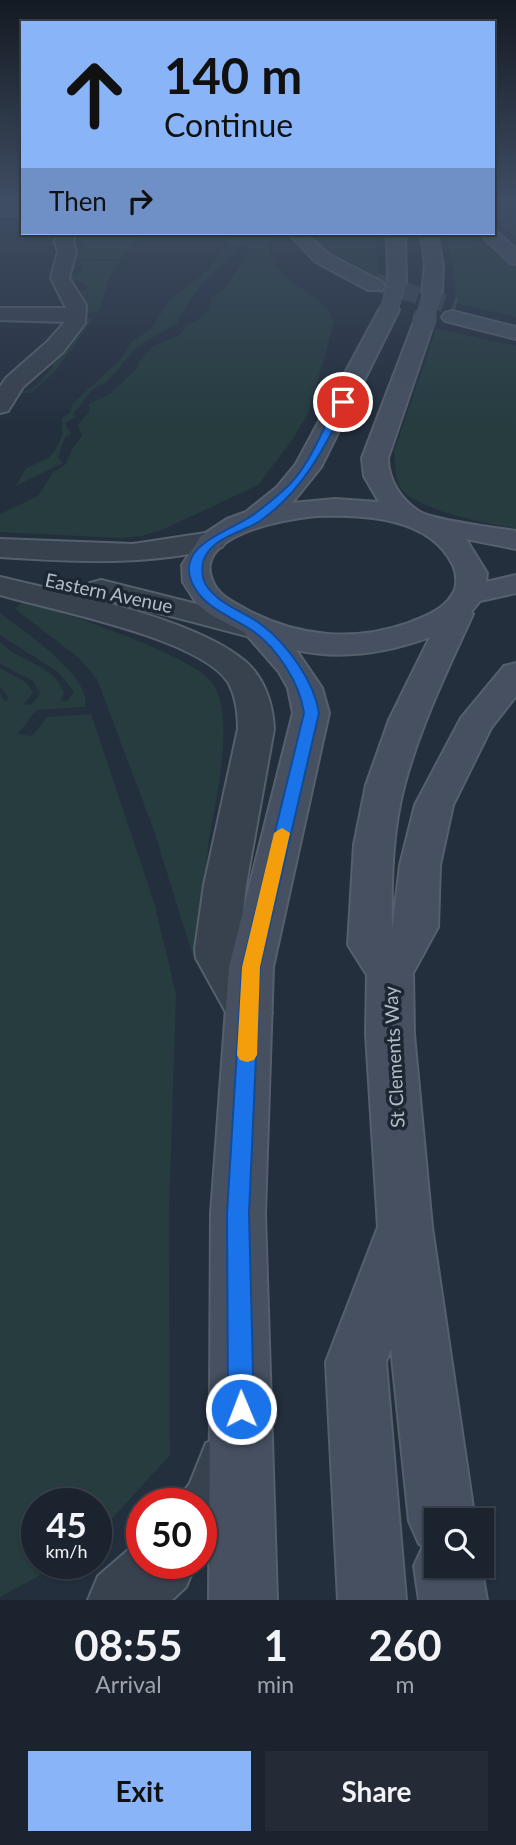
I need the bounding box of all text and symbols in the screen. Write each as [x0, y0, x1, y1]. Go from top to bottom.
text: 140 m [164, 46, 302, 104]
icon: ahead [49, 49, 140, 140]
text: Continue [164, 105, 293, 144]
icon: right [121, 182, 159, 220]
text: Then [49, 185, 107, 217]
pin [313, 372, 373, 432]
icon: arrive [324, 383, 362, 421]
street label: Eastern Avenue [43, 568, 175, 617]
street label: St Clements Way [378, 985, 409, 1129]
position arrow [204, 1372, 278, 1446]
speed limit sign: 50 [126, 1488, 217, 1579]
text: 45 [46, 1503, 87, 1545]
map controls [424, 1508, 494, 1578]
button: search [424, 1508, 494, 1578]
text: km/h [45, 1540, 88, 1562]
text: 08:55 [74, 1620, 183, 1670]
text: 1 [263, 1620, 288, 1670]
text: 260 [369, 1620, 442, 1670]
text: Arrival [95, 1670, 162, 1698]
text: min [257, 1670, 294, 1698]
text: m [396, 1670, 415, 1698]
button: Exit [28, 1751, 251, 1831]
button: Share [265, 1751, 488, 1831]

